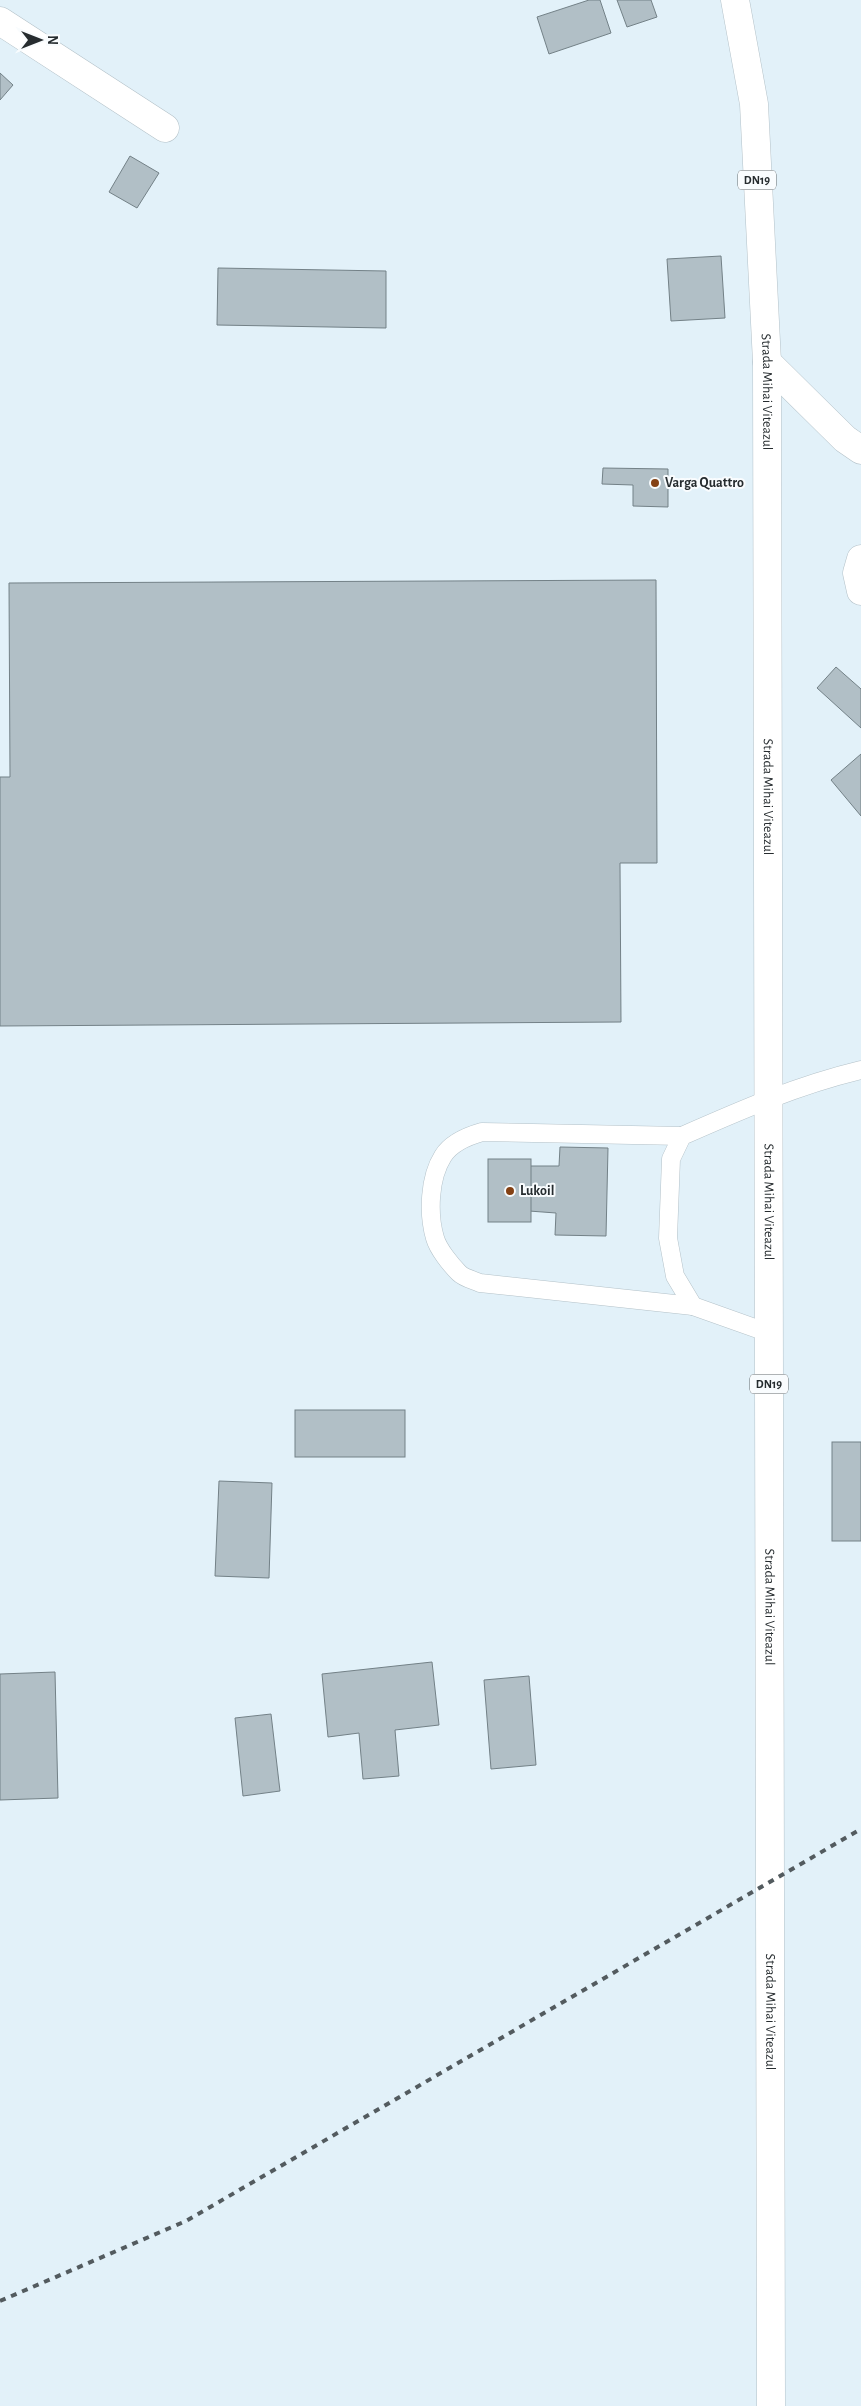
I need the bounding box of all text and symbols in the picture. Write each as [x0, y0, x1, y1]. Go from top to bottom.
north arrow [15, 15, 65, 65]
text: N [45, 35, 59, 45]
road number: DN19 [738, 170, 776, 190]
street label: Strada Mihai Viteazul [759, 333, 774, 450]
place label: Varga Quattro [665, 476, 744, 490]
marker: Varga Quattro [649, 477, 661, 489]
street label: Strada Mihai Viteazul [761, 739, 775, 855]
street label: Strada Mihai Viteazul [762, 1144, 776, 1260]
place label: Lukoil [520, 1184, 554, 1198]
marker: Lukoil [504, 1185, 516, 1197]
road number: DN19 [750, 1375, 788, 1394]
street label: Strada Mihai Viteazul [762, 1549, 777, 1665]
street label: Strada Mihai Viteazul [763, 1954, 777, 2070]

